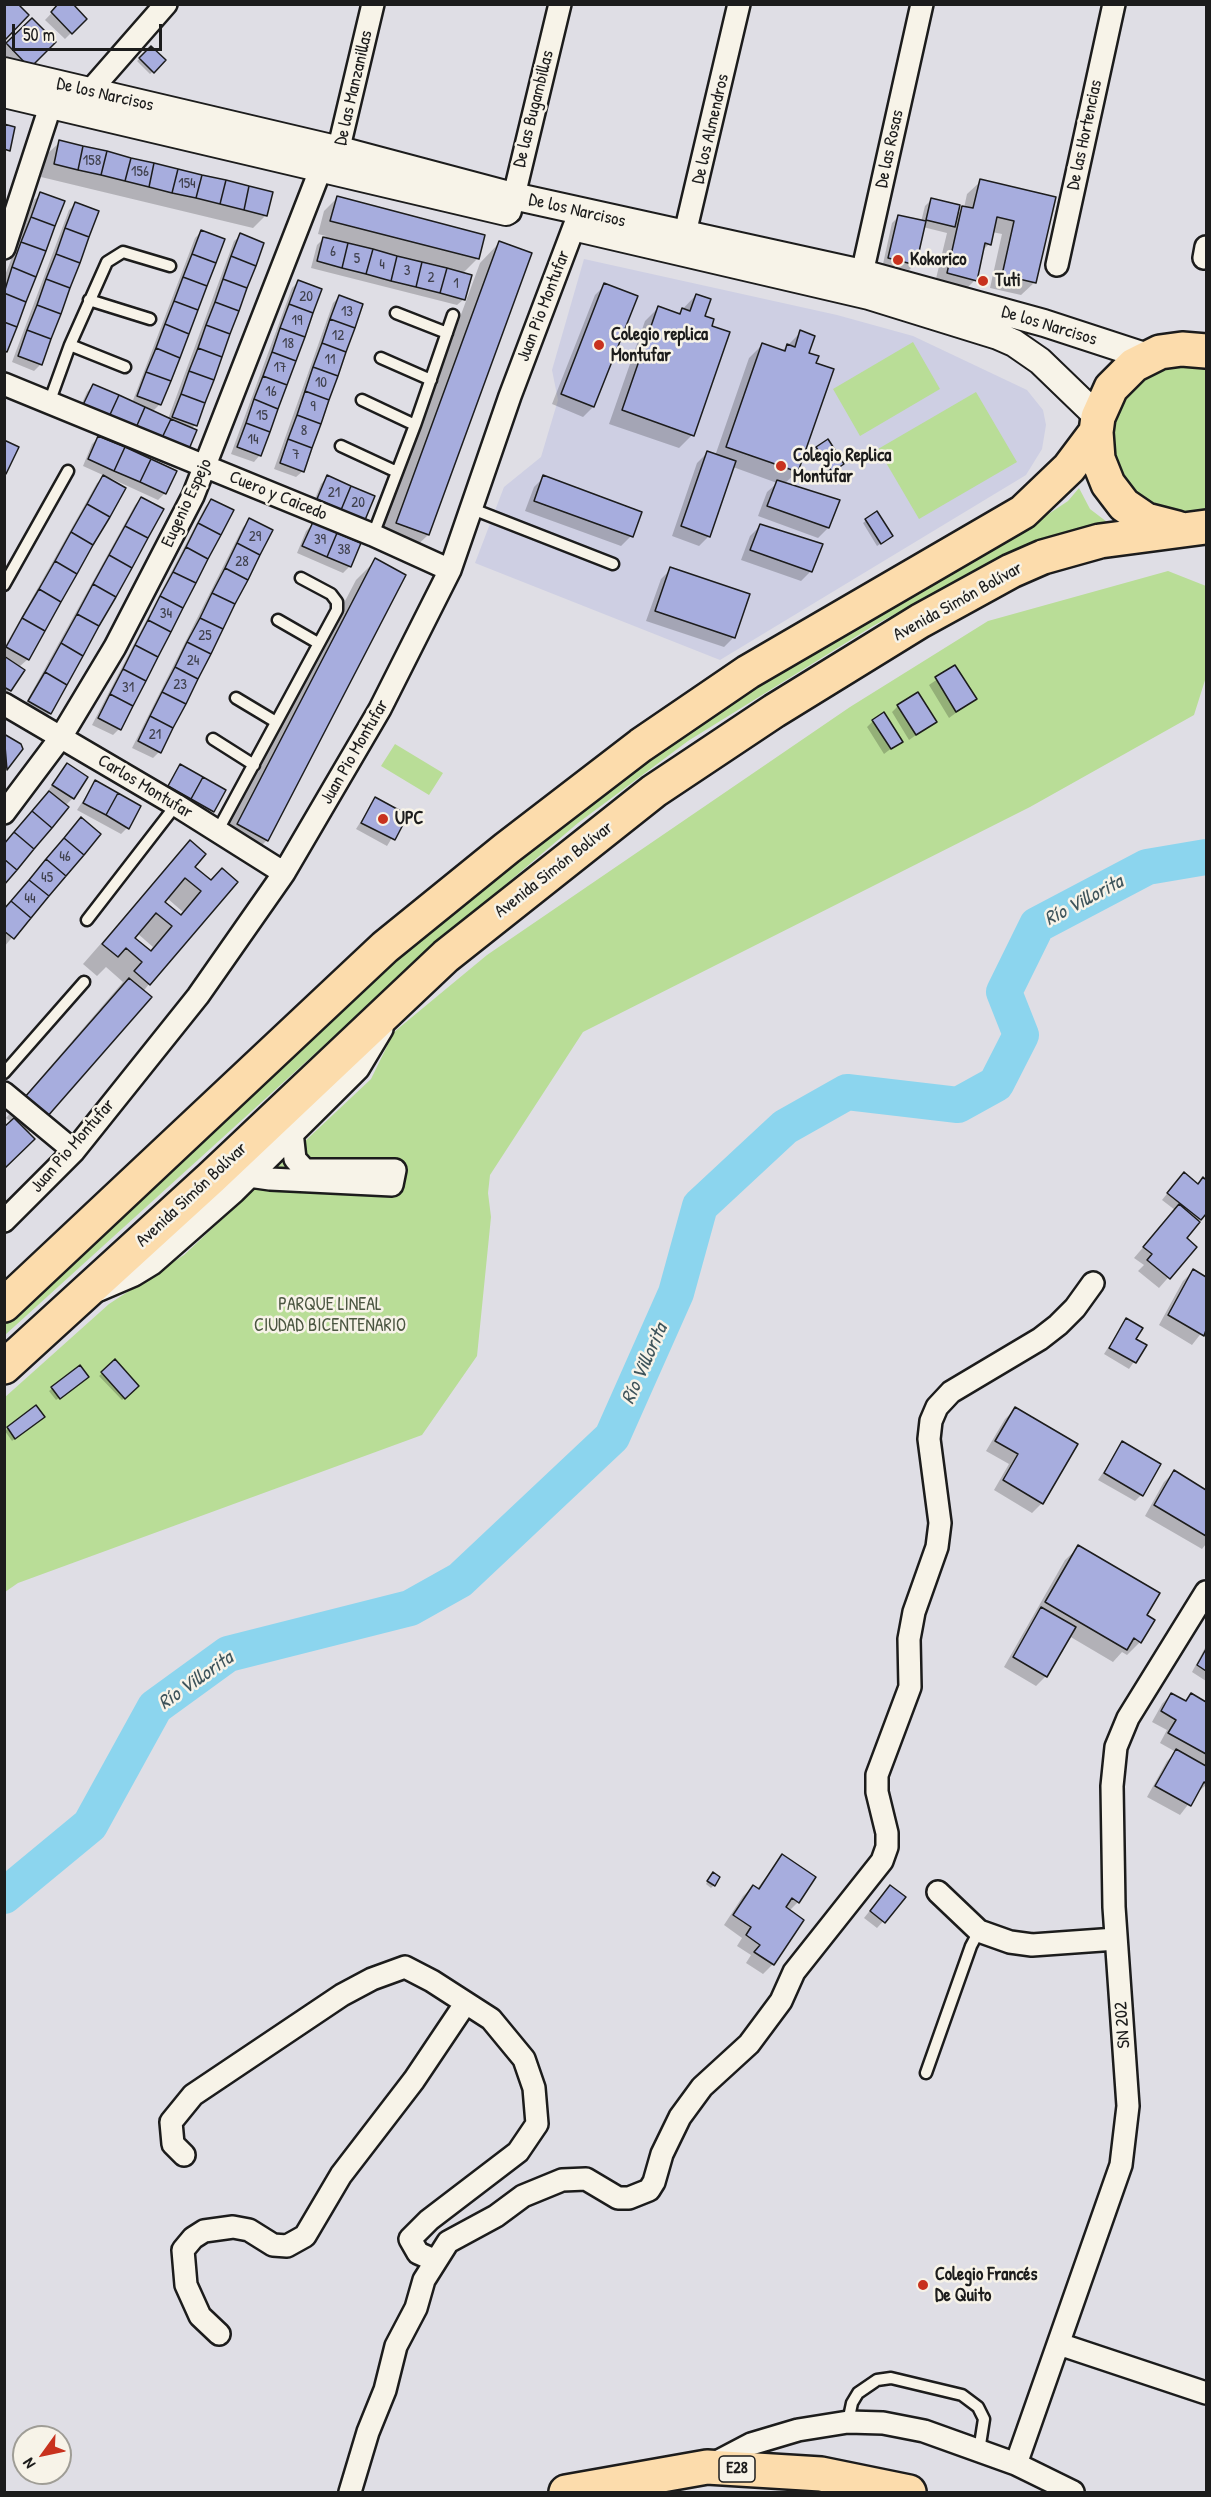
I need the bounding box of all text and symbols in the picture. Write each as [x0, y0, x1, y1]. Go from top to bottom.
scale bar [15, 12, 165, 50]
text: 50 m [23, 22, 55, 47]
street label: De las Manzanillas [330, 28, 378, 148]
street label: De las Bugambillas [509, 48, 559, 170]
street label: De los Almendros [688, 72, 734, 186]
street label: De los Narcisos [55, 73, 155, 117]
street label: De las Hortencias [1063, 78, 1107, 192]
street label: De las Rosas [871, 108, 909, 190]
house number: 158 [83, 152, 101, 170]
house number: 156 [131, 163, 149, 181]
house number: 154 [178, 175, 196, 193]
street label: De los Narcisos [527, 189, 627, 233]
house number: 6 [330, 243, 336, 261]
street label: Juan Pio Montufar [513, 247, 575, 365]
place label: Kokorico [910, 249, 967, 271]
house number: 5 [354, 250, 360, 268]
marker: Kokorico [891, 253, 905, 267]
house number: 4 [379, 256, 385, 274]
house number: 3 [404, 262, 410, 280]
house number: 2 [427, 269, 435, 287]
place label: Tuti [995, 270, 1021, 292]
marker: Tuti [976, 274, 990, 288]
house number: 1 [453, 275, 459, 293]
house number: 20 [299, 288, 313, 306]
street label: De los Narcisos [999, 301, 1099, 351]
house number: 13 [341, 303, 353, 321]
house number: 19 [292, 312, 302, 330]
place label: Colegio replica Montufar [611, 324, 708, 366]
house number: 12 [332, 327, 344, 345]
house number: 18 [282, 335, 294, 353]
marker: Colegio replica Montufar [592, 338, 606, 352]
house number: 11 [325, 351, 335, 369]
house number: 17 [274, 359, 286, 377]
house number: 10 [315, 374, 327, 392]
house number: 16 [265, 383, 277, 401]
house number: 9 [310, 398, 316, 416]
house number: 15 [256, 407, 268, 425]
house number: 8 [301, 422, 307, 440]
house number: 14 [247, 431, 259, 449]
place label: Colegio Replica Montufar [793, 445, 891, 488]
house number: 7 [292, 446, 300, 464]
street label: Eugenio Espejo [157, 455, 217, 551]
marker: Colegio Replica Montufar [774, 459, 788, 473]
street label: Cuero y Caicedo [226, 467, 330, 525]
house number: 21 [328, 484, 340, 502]
house number: 20 [351, 494, 365, 512]
house number: 29 [249, 528, 261, 546]
house number: 39 [314, 531, 326, 549]
house number: 38 [337, 541, 351, 559]
house number: 28 [235, 553, 249, 571]
street label: Avenida Simón Bolívar [890, 558, 1026, 646]
house number: 34 [160, 605, 172, 623]
house number: 25 [198, 627, 212, 645]
house number: 24 [187, 652, 199, 670]
house number: 23 [173, 676, 187, 694]
house number: 31 [122, 679, 134, 697]
street label: Juan Pio Montufar [316, 696, 394, 808]
house number: 21 [149, 726, 161, 744]
street label: Carlos Montufar [94, 750, 196, 824]
place label: UPC [395, 808, 423, 830]
marker: UPC [376, 812, 390, 826]
street label: Avenida Simón Bolívar [491, 817, 617, 923]
house number: 46 [59, 848, 71, 866]
house number: 45 [41, 869, 53, 887]
water label: Río Villorita [1041, 870, 1127, 932]
house number: 44 [24, 890, 36, 908]
street label: Juan Pio Montufar [26, 1095, 120, 1197]
street label: Avenida Simón Bolívar [132, 1138, 252, 1252]
park label: PARQUE LINEAL CIUDAD BICENTENARIO [254, 1294, 406, 1336]
water label: Río Villorita [617, 1320, 673, 1408]
water label: Río Villorita [154, 1647, 238, 1715]
street label: SN 202 [1111, 2001, 1135, 2049]
place label: Colegio Francés De Quito [935, 2264, 1037, 2306]
marker: Colegio Francés De Quito [916, 2278, 930, 2292]
north arrow [12, 2425, 72, 2485]
text: N [17, 2454, 40, 2473]
road number: E28 [719, 2456, 755, 2482]

